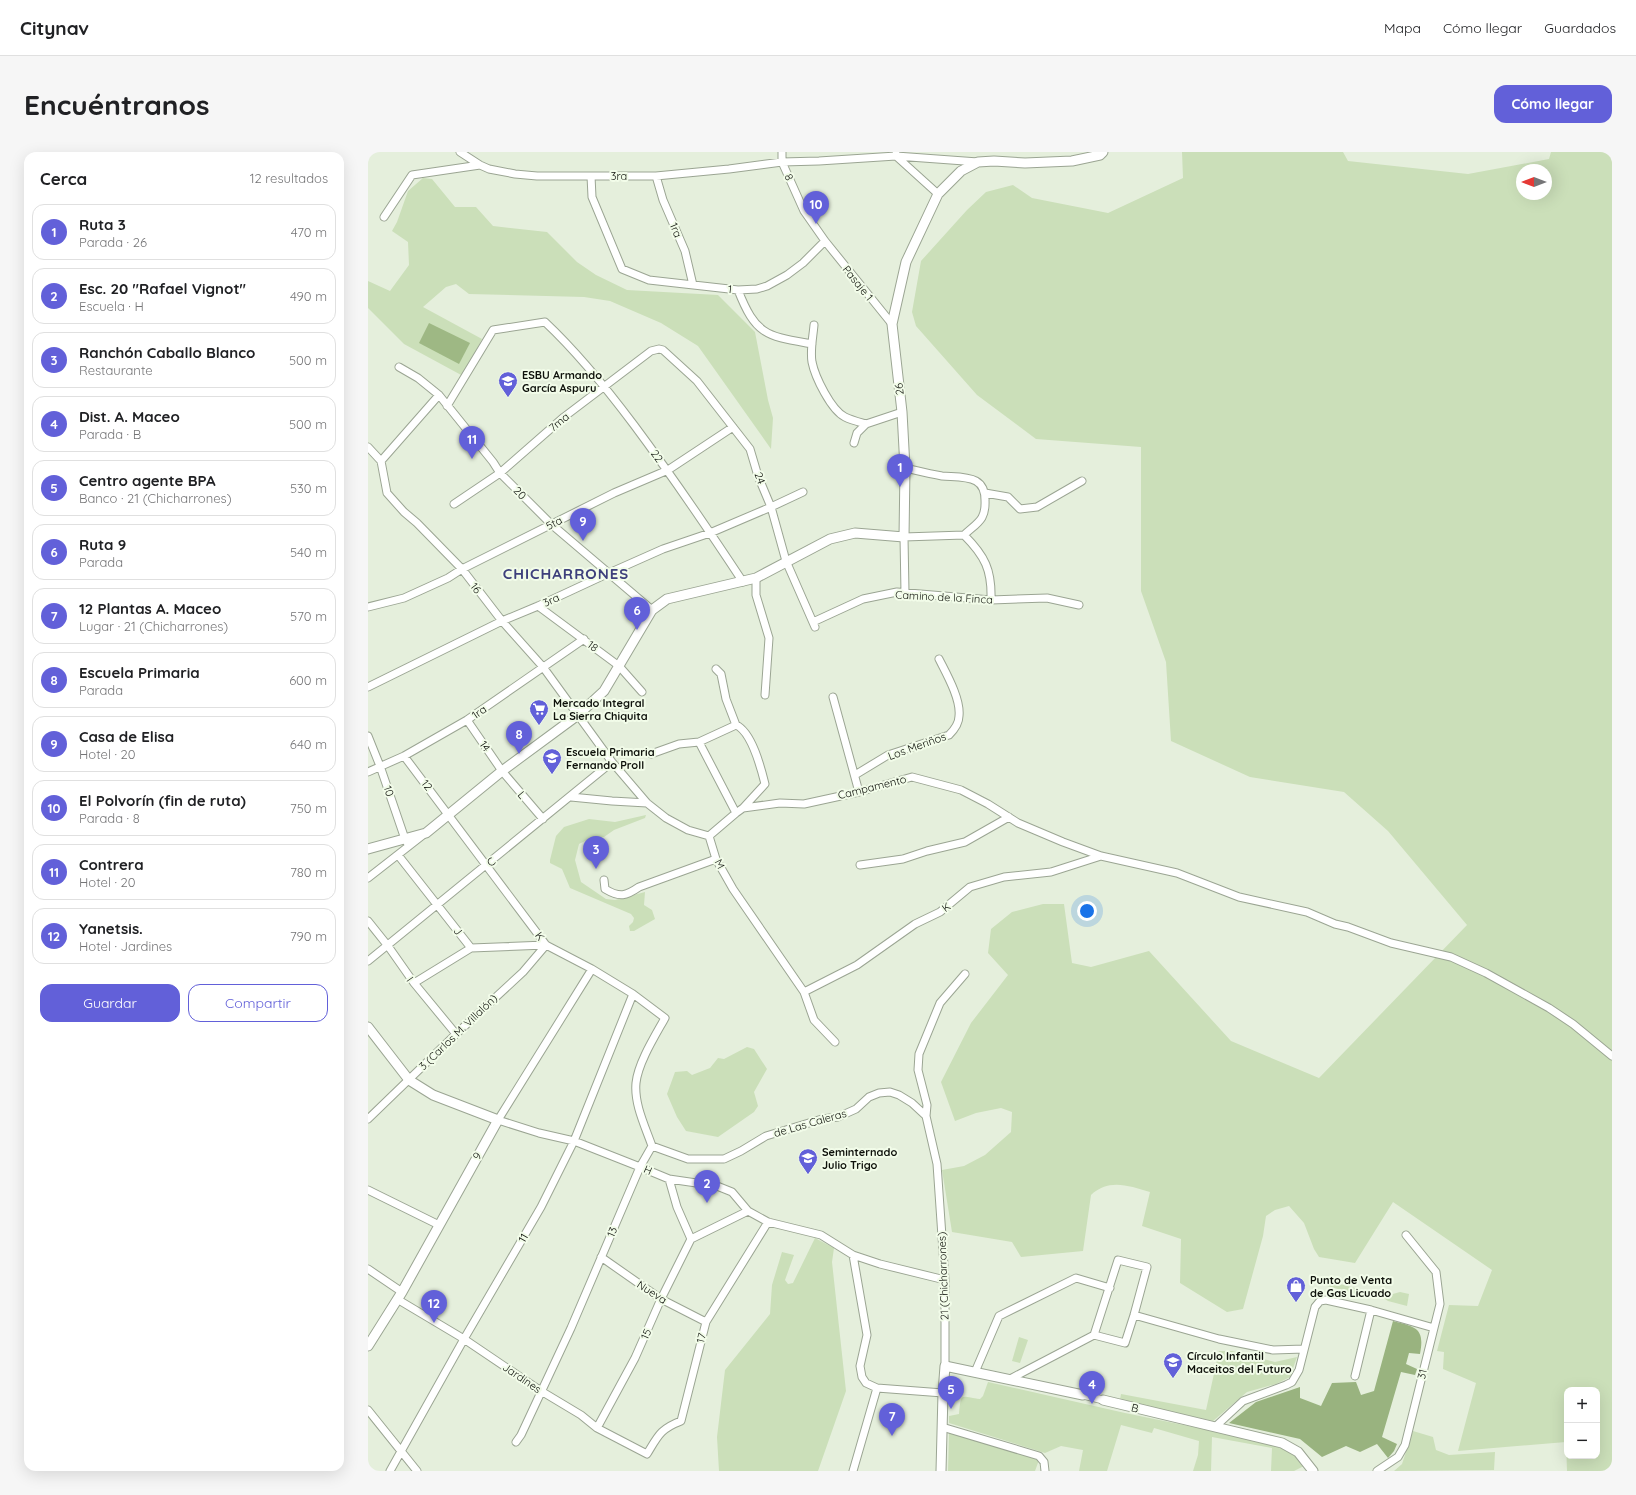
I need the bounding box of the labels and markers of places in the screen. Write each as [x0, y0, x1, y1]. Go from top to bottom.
pin: 10 [803, 191, 829, 224]
place label: ESBU Armando García Aspuru [522, 368, 602, 395]
school or university icon: ESBU Armando García Aspuru [497, 370, 519, 398]
pin: 11 [459, 426, 485, 459]
pin: 1 [887, 454, 913, 487]
pin: 9 [570, 508, 596, 541]
pin: 6 [624, 597, 650, 630]
place label: Mercado Integral La Sierra Chiquita [553, 696, 648, 723]
supermarket icon: Mercado Integral La Sierra Chiquita [528, 698, 550, 726]
pin: 8 [506, 721, 532, 754]
place label: Escuela Primaria Fernando Proll [566, 745, 655, 772]
school or university icon: Escuela Primaria Fernando Proll [541, 747, 563, 775]
pin: 3 [583, 836, 609, 869]
place label: Seminternado Julio Trigo [822, 1145, 897, 1172]
school or university icon: Seminternado Julio Trigo [797, 1147, 819, 1175]
pin: 2 [694, 1170, 720, 1203]
place label: Punto de Venta de Gas Licuado [1310, 1273, 1392, 1300]
shop icon: Punto de Venta de Gas Licuado [1285, 1275, 1307, 1303]
pin: 12 [421, 1290, 447, 1323]
place label: Círculo Infantil Maceitos del Futuro [1187, 1349, 1292, 1376]
school or university icon: Círculo Infantil Maceitos del Futuro [1162, 1351, 1184, 1379]
pin: 4 [1079, 1371, 1105, 1404]
pin: 5 [938, 1376, 964, 1409]
pin: 7 [879, 1403, 905, 1436]

